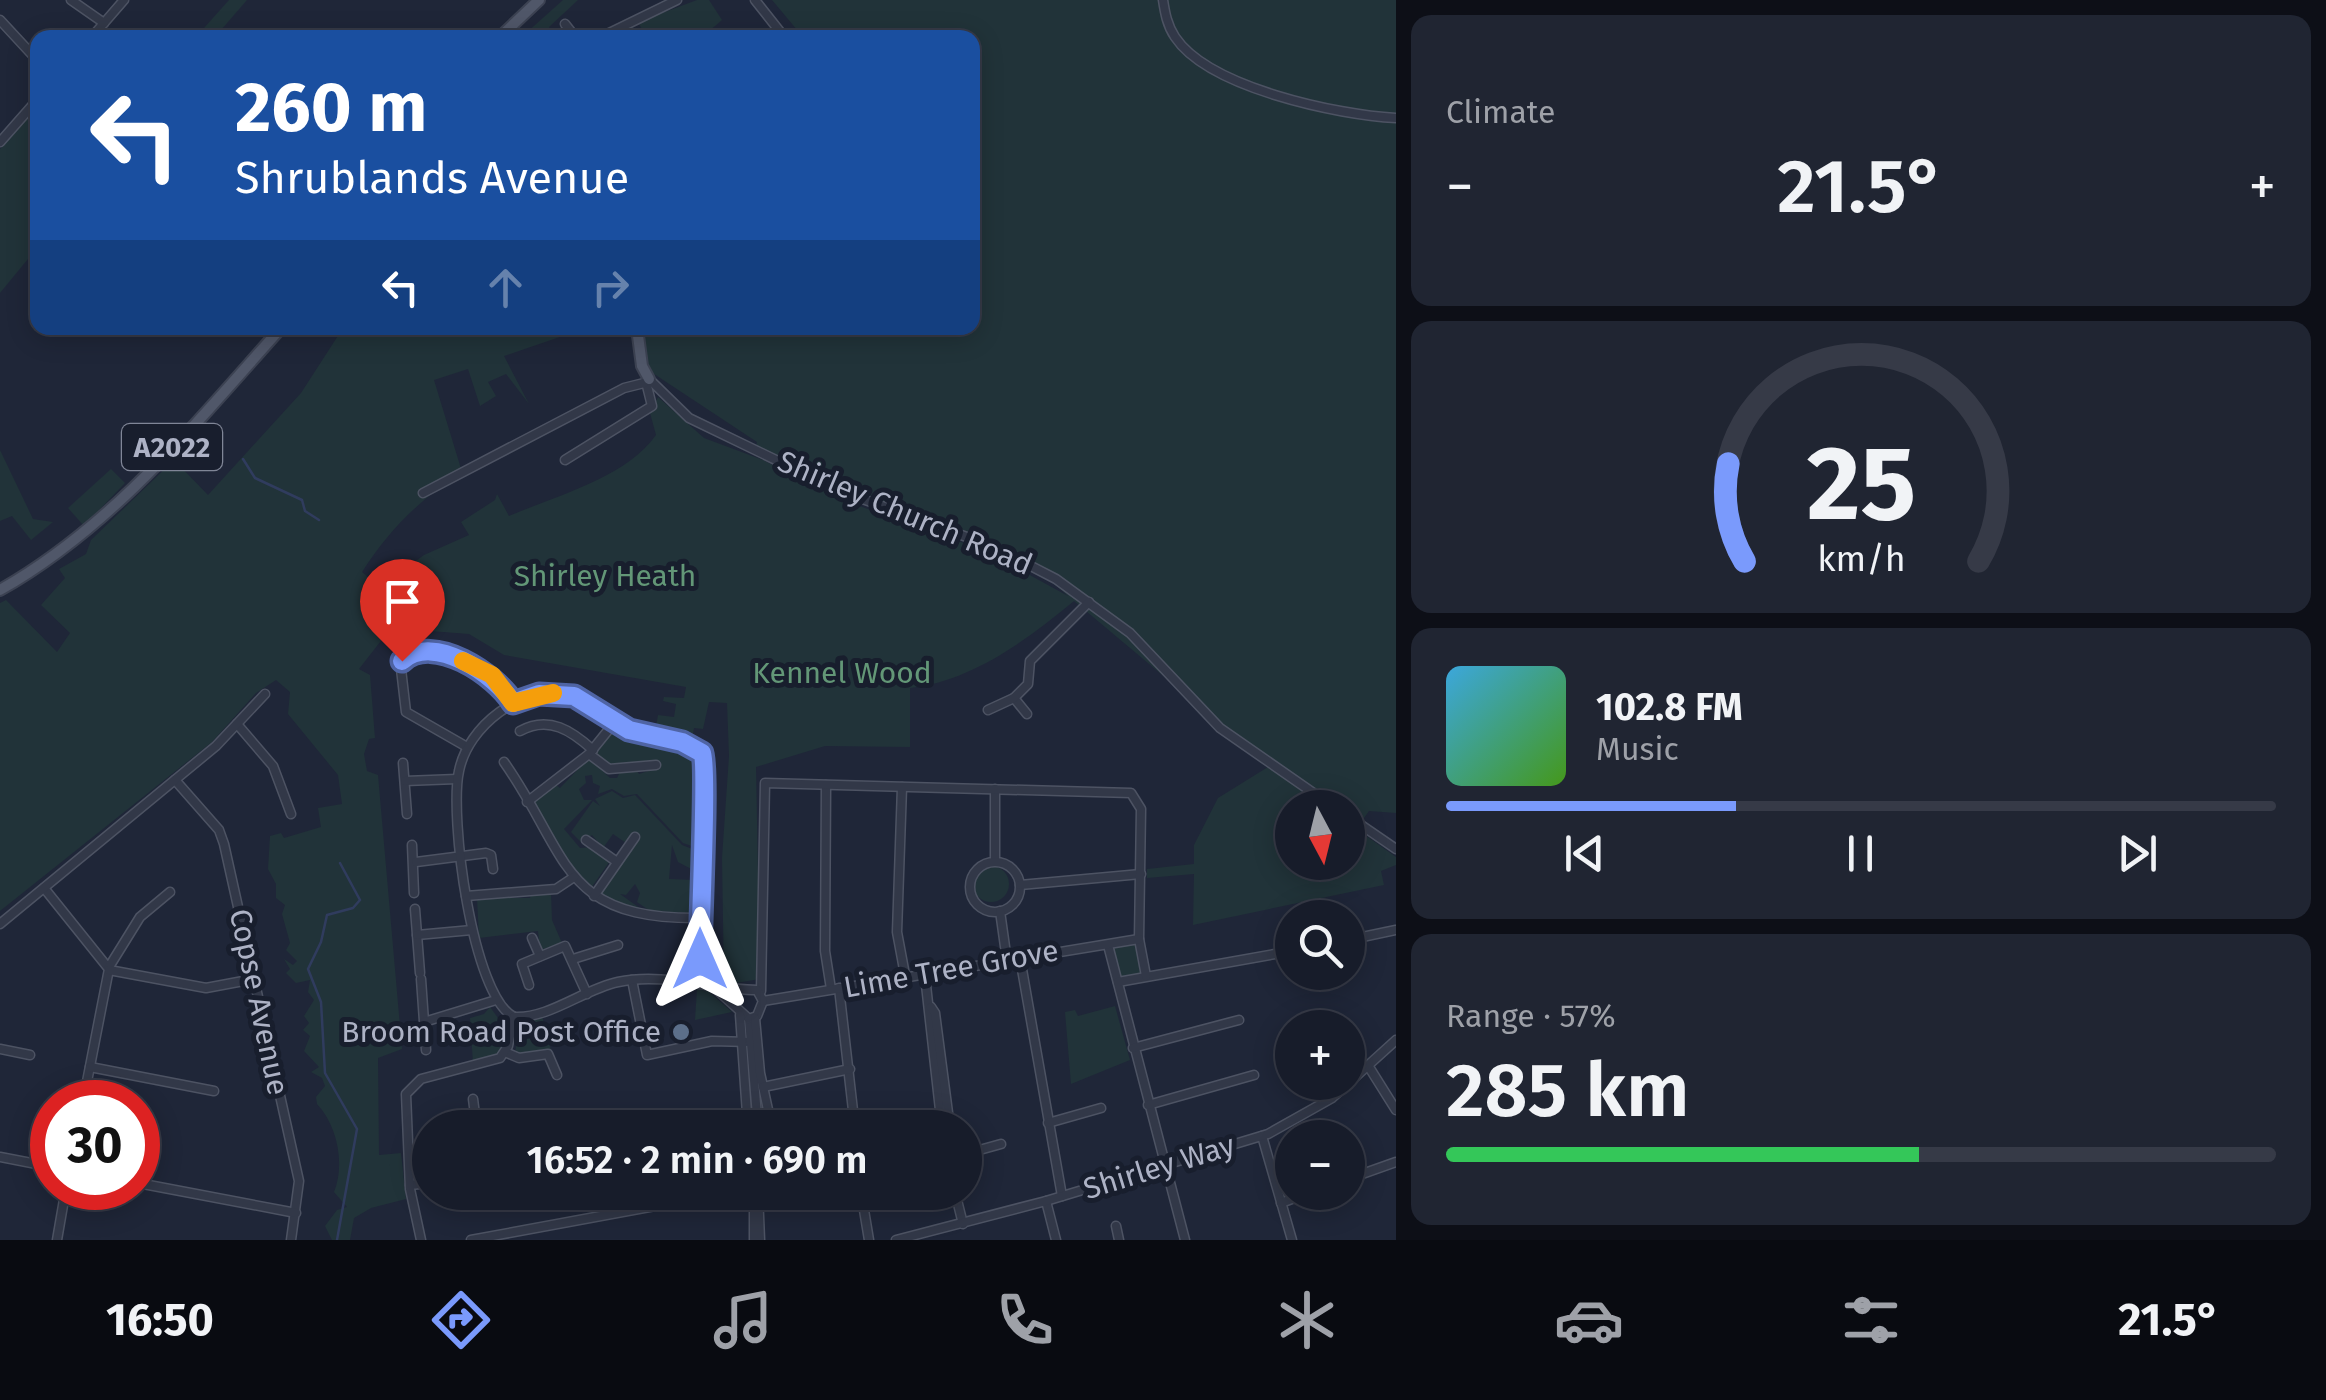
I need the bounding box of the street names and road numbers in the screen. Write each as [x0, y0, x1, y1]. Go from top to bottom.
road number: A2022 [122, 424, 222, 470]
street label: Shirley Church Road [772, 443, 1038, 583]
street label: Copse Avenue [222, 906, 296, 1098]
street label: Lime Tree Grove [841, 932, 1061, 1006]
street label: Shirley Way [1079, 1127, 1239, 1207]

